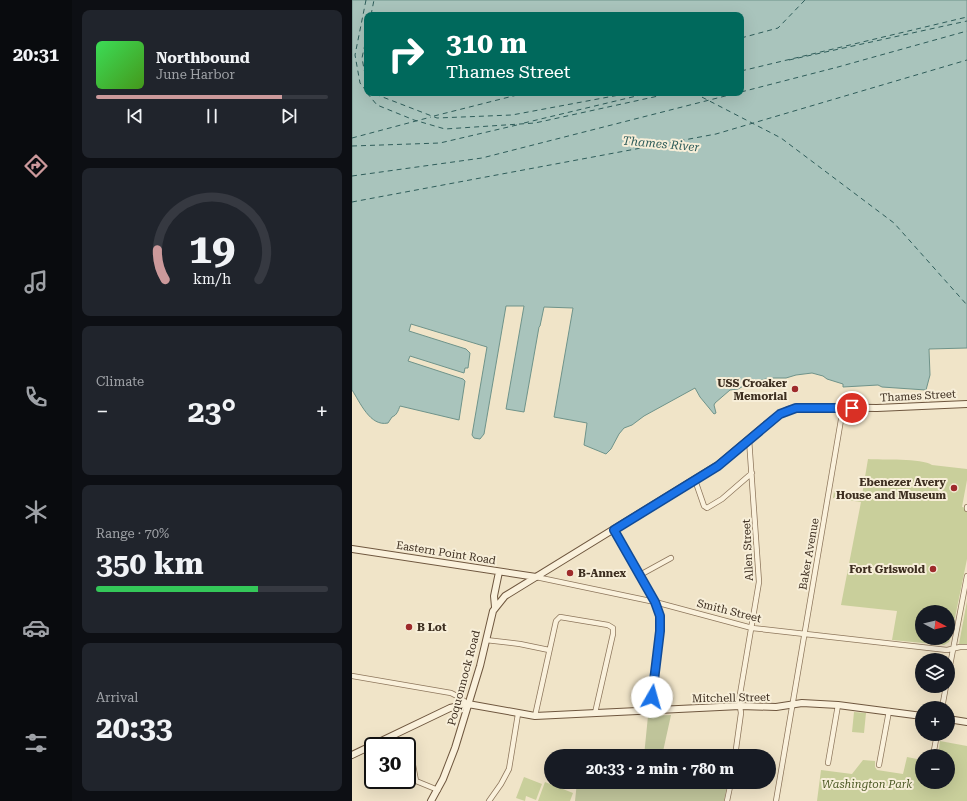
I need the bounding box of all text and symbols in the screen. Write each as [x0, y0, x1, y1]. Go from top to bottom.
text: 310 m [446, 27, 527, 60]
icon: right [380, 28, 432, 80]
text: 20:31 [13, 44, 59, 65]
text: Northbound [156, 49, 250, 67]
text: Thames Street [446, 61, 570, 82]
text: June Harbor [156, 67, 235, 82]
icon: previous [124, 105, 146, 127]
icon: pause [201, 105, 223, 127]
icon: next [278, 105, 300, 127]
water label: Thames River [622, 134, 700, 154]
icon: directions [22, 152, 50, 180]
text: 19 [189, 224, 235, 273]
icon: music [22, 268, 50, 296]
text: km/h [193, 271, 231, 287]
text: Climate [96, 374, 144, 389]
place label: USS Croaker Memorial [717, 377, 787, 403]
icon: phone [22, 383, 50, 411]
marker: USS Croaker Memorial [790, 384, 800, 394]
street label: Thames Street [880, 388, 956, 404]
pin [835, 391, 869, 425]
text: 23° [188, 394, 236, 429]
icon: arrive [841, 397, 863, 419]
text: − [96, 399, 108, 424]
text: + [316, 399, 328, 424]
place label: Ebenezer Avery House and Museum [836, 476, 946, 502]
marker: Ebenezer Avery House and Museum [949, 483, 959, 493]
icon: climate [22, 498, 50, 526]
street label: Baker Avenue [796, 517, 822, 591]
street label: Allen Street [740, 519, 756, 581]
text: Range · 70% [96, 526, 169, 541]
street label: Eastern Point Road [395, 539, 497, 567]
text: 350 km [96, 546, 204, 581]
place label: Fort Griswold [849, 563, 926, 576]
marker: Fort Griswold [928, 564, 938, 574]
place label: B-Annex [578, 567, 627, 580]
marker: B-Annex [565, 568, 575, 578]
street label: Smith Street [695, 597, 763, 625]
north arrow [915, 605, 955, 645]
map controls [915, 605, 955, 789]
icon: car [22, 614, 50, 642]
place label: B Lot [417, 621, 447, 634]
marker: B Lot [404, 622, 414, 632]
street label: Poquonnock Road [445, 629, 483, 727]
button: layers [915, 653, 955, 693]
position arrow [631, 676, 673, 718]
text: Arrival [96, 690, 138, 705]
street label: Mitchell Street [692, 691, 770, 705]
button: + [915, 701, 955, 741]
text: 20:33 [96, 710, 173, 745]
icon: filters [22, 729, 50, 757]
speed limit sign: 30 [364, 737, 416, 789]
button: − [915, 749, 955, 789]
text: 20:33 · 2 min · 780 m [586, 760, 734, 778]
park label: Washington Park [822, 778, 912, 791]

